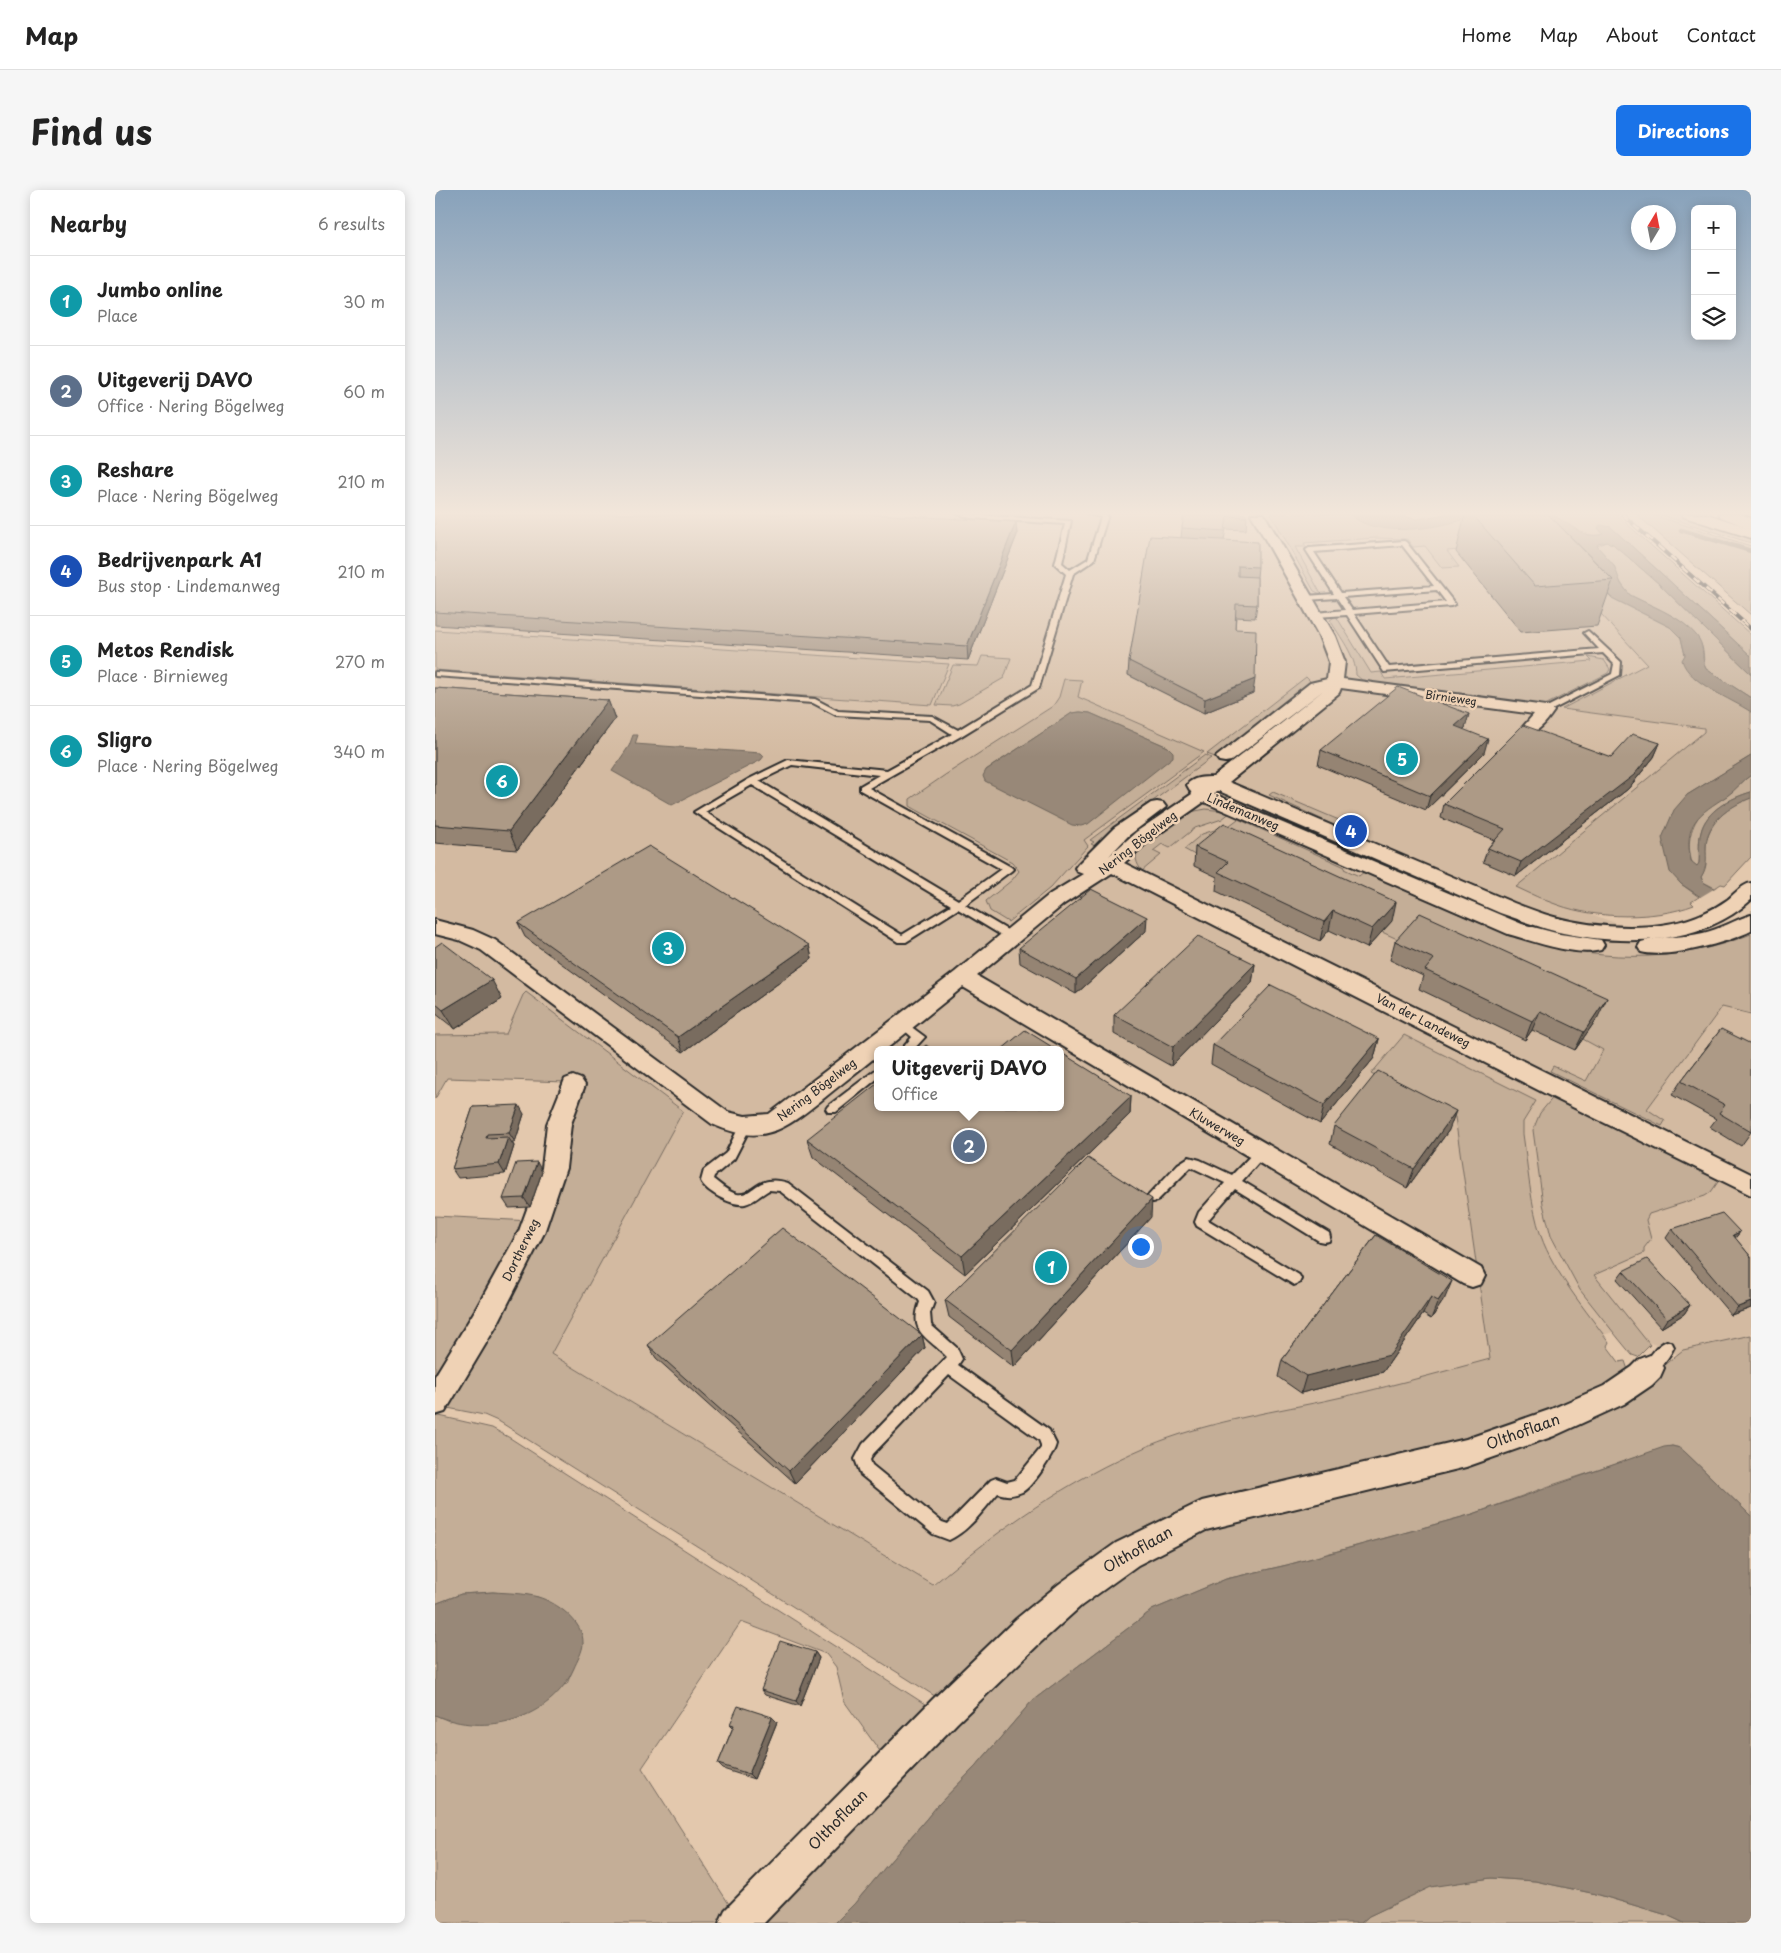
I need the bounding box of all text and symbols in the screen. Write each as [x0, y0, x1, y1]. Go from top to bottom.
text: Map [25, 17, 78, 53]
text: Home [1461, 21, 1511, 48]
text: Map [1539, 21, 1578, 48]
text: About [1606, 21, 1658, 48]
text: Contact [1686, 21, 1756, 48]
text: Find us [30, 104, 152, 157]
button: Directions [1616, 105, 1751, 156]
north arrow [1631, 205, 1676, 250]
map controls [1691, 205, 1736, 340]
button: + [1691, 205, 1736, 250]
text: Nearby [50, 207, 127, 239]
text: 6 results [318, 211, 385, 235]
button: − [1691, 250, 1736, 295]
text: Jumbo online [97, 275, 223, 303]
text: 1 [62, 289, 70, 313]
text: 30 m [343, 289, 385, 313]
button: layers [1691, 295, 1736, 340]
text: Place [97, 303, 138, 327]
text: Uitgeverij DAVO [97, 365, 253, 393]
text: 2 [60, 379, 72, 403]
text: 60 m [343, 379, 385, 403]
text: Office · Nering Bögelweg [97, 393, 285, 417]
text: Reshare [97, 455, 174, 483]
text: 3 [61, 469, 71, 493]
text: 210 m [337, 469, 385, 493]
text: Place · Nering Bögelweg [97, 483, 279, 507]
text: Bedrijvenpark A1 [97, 545, 262, 573]
text: 4 [61, 559, 71, 583]
text: 210 m [337, 559, 385, 583]
text: Bus stop · Lindemanweg [97, 573, 281, 597]
text: Metos Rendisk [97, 635, 234, 663]
text: 5 [61, 649, 71, 673]
text: 270 m [335, 649, 385, 673]
text: Place · Birnieweg [97, 663, 229, 687]
street label: Birnieweg [1424, 685, 1478, 710]
text: Sligro [97, 725, 152, 753]
text: 6 [60, 739, 72, 763]
text: 340 m [333, 739, 385, 763]
pin: 5 [1386, 740, 1418, 778]
text: Place · Nering Bögelweg [97, 753, 279, 777]
pin: 6 [486, 762, 518, 800]
street label: Lindemanweg [1204, 788, 1282, 834]
street label: Nering Bögelweg [1094, 806, 1180, 879]
pin: 4 [1335, 812, 1367, 850]
pin: 3 [652, 929, 684, 967]
street label: Van der Landeweg [1373, 989, 1474, 1052]
popup [874, 1046, 1064, 1111]
street label: Nering Bögelweg [773, 1053, 860, 1125]
text: Uitgeverij DAVO [891, 1053, 1047, 1081]
text: Office [891, 1081, 938, 1105]
street label: Kluwerweg [1186, 1103, 1249, 1149]
pin: 2 [953, 1127, 985, 1165]
street label: Dortherweg [497, 1215, 543, 1284]
your location [1128, 1234, 1154, 1260]
pin: 1 [1035, 1248, 1067, 1286]
street label: Olthoflaan [1482, 1407, 1563, 1455]
street label: Olthoflaan [1098, 1519, 1176, 1578]
street label: Olthoflaan [802, 1783, 872, 1855]

